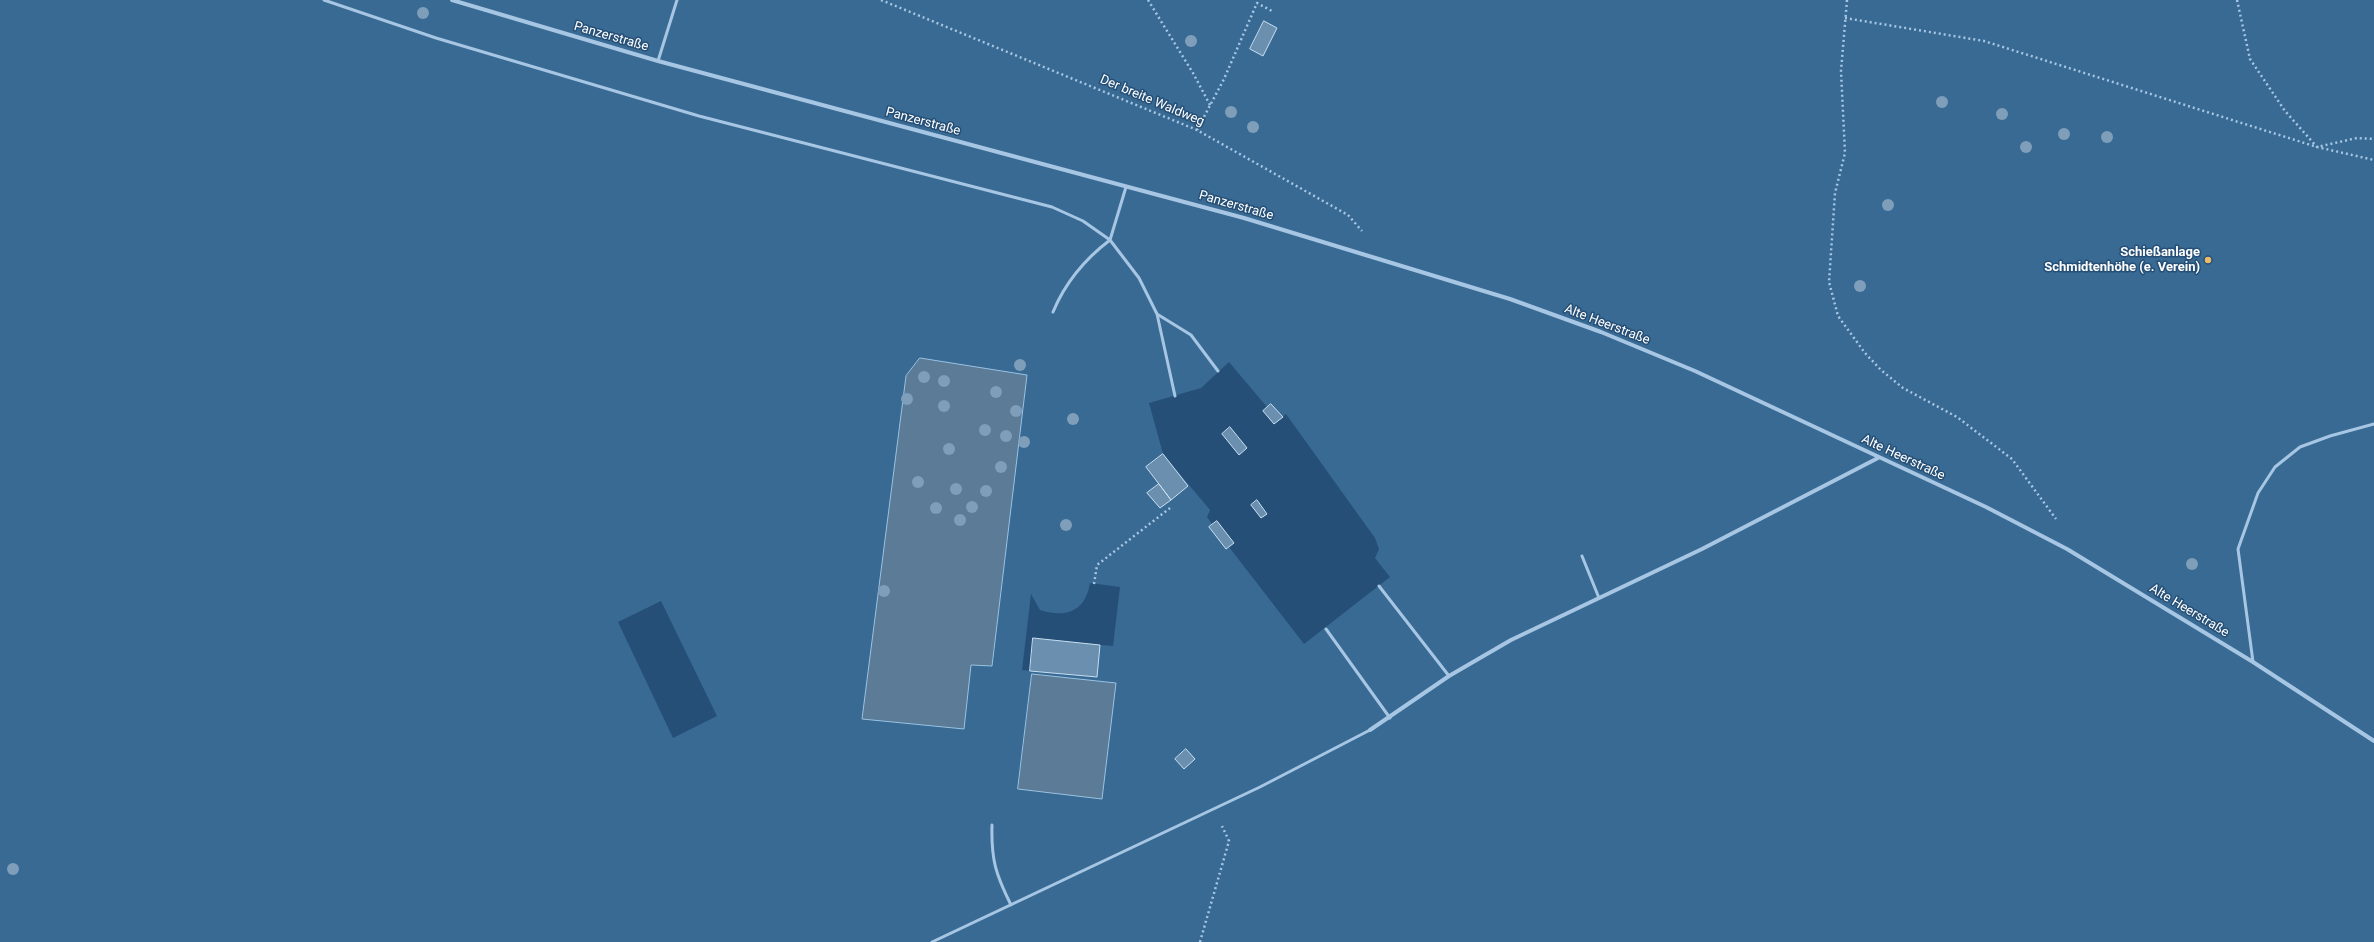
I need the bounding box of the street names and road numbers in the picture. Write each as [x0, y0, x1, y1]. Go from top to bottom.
street label: Panzerstraße [572, 19, 650, 55]
street label: Der breite Waldweg [1097, 72, 1207, 130]
street label: Panzerstraße [884, 105, 962, 139]
street label: Panzerstraße [1197, 188, 1275, 224]
street label: Alte Heerstraße [1562, 302, 1652, 348]
street label: Alte Heerstraße [1859, 432, 1947, 484]
street label: Alte Heerstraße [2146, 581, 2232, 641]

